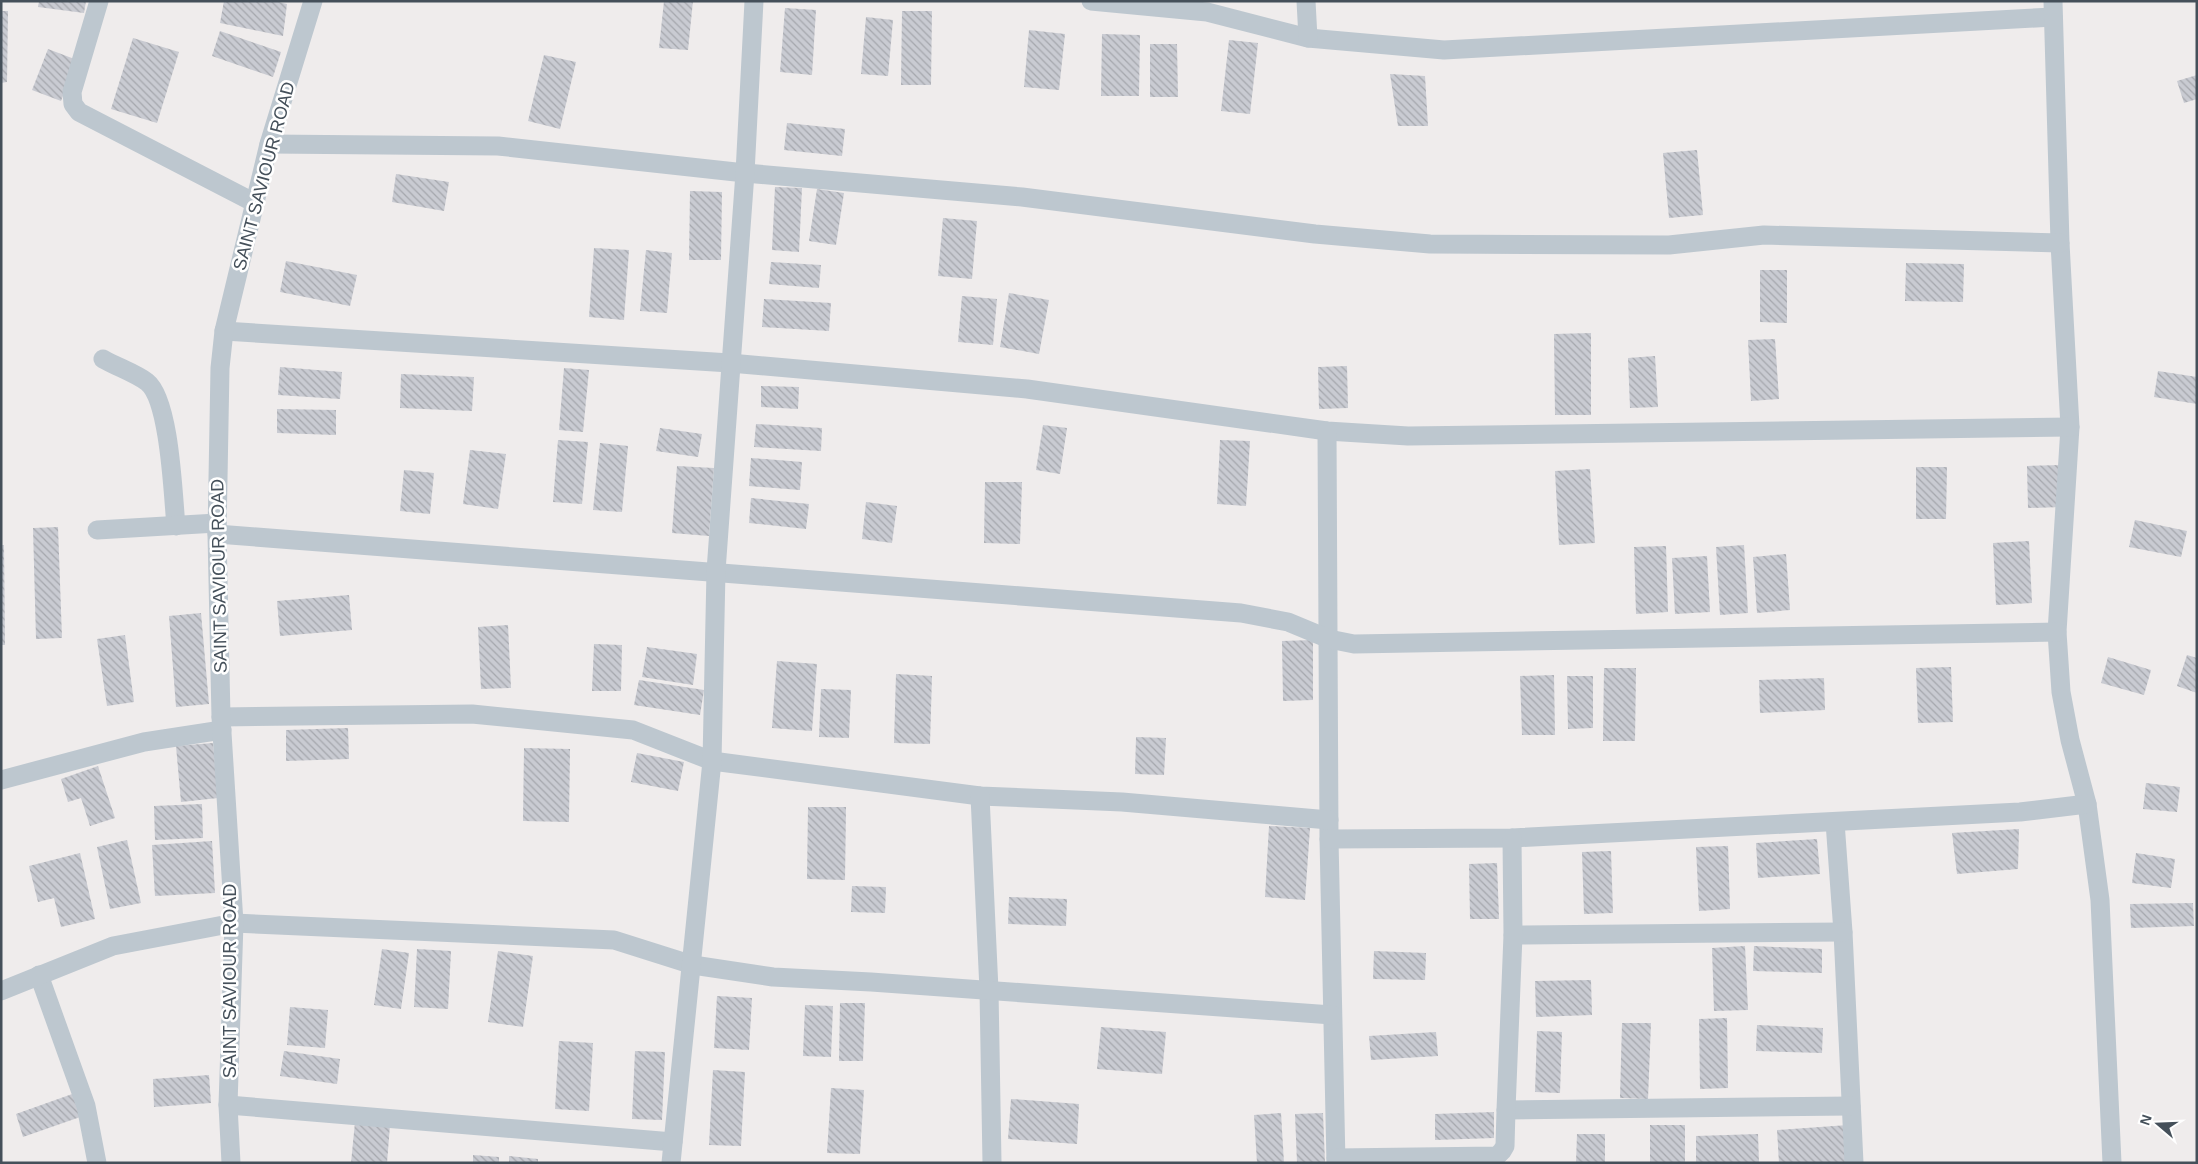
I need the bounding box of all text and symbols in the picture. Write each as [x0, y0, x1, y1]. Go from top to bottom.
street label: SAINT SAVIOUR ROAD [229, 80, 299, 272]
street label: SAINT SAVIOUR ROAD [207, 479, 231, 673]
street label: SAINT SAVIOUR ROAD [220, 884, 240, 1078]
north arrow [2133, 1099, 2183, 1149]
text: N [2136, 1112, 2155, 1127]

